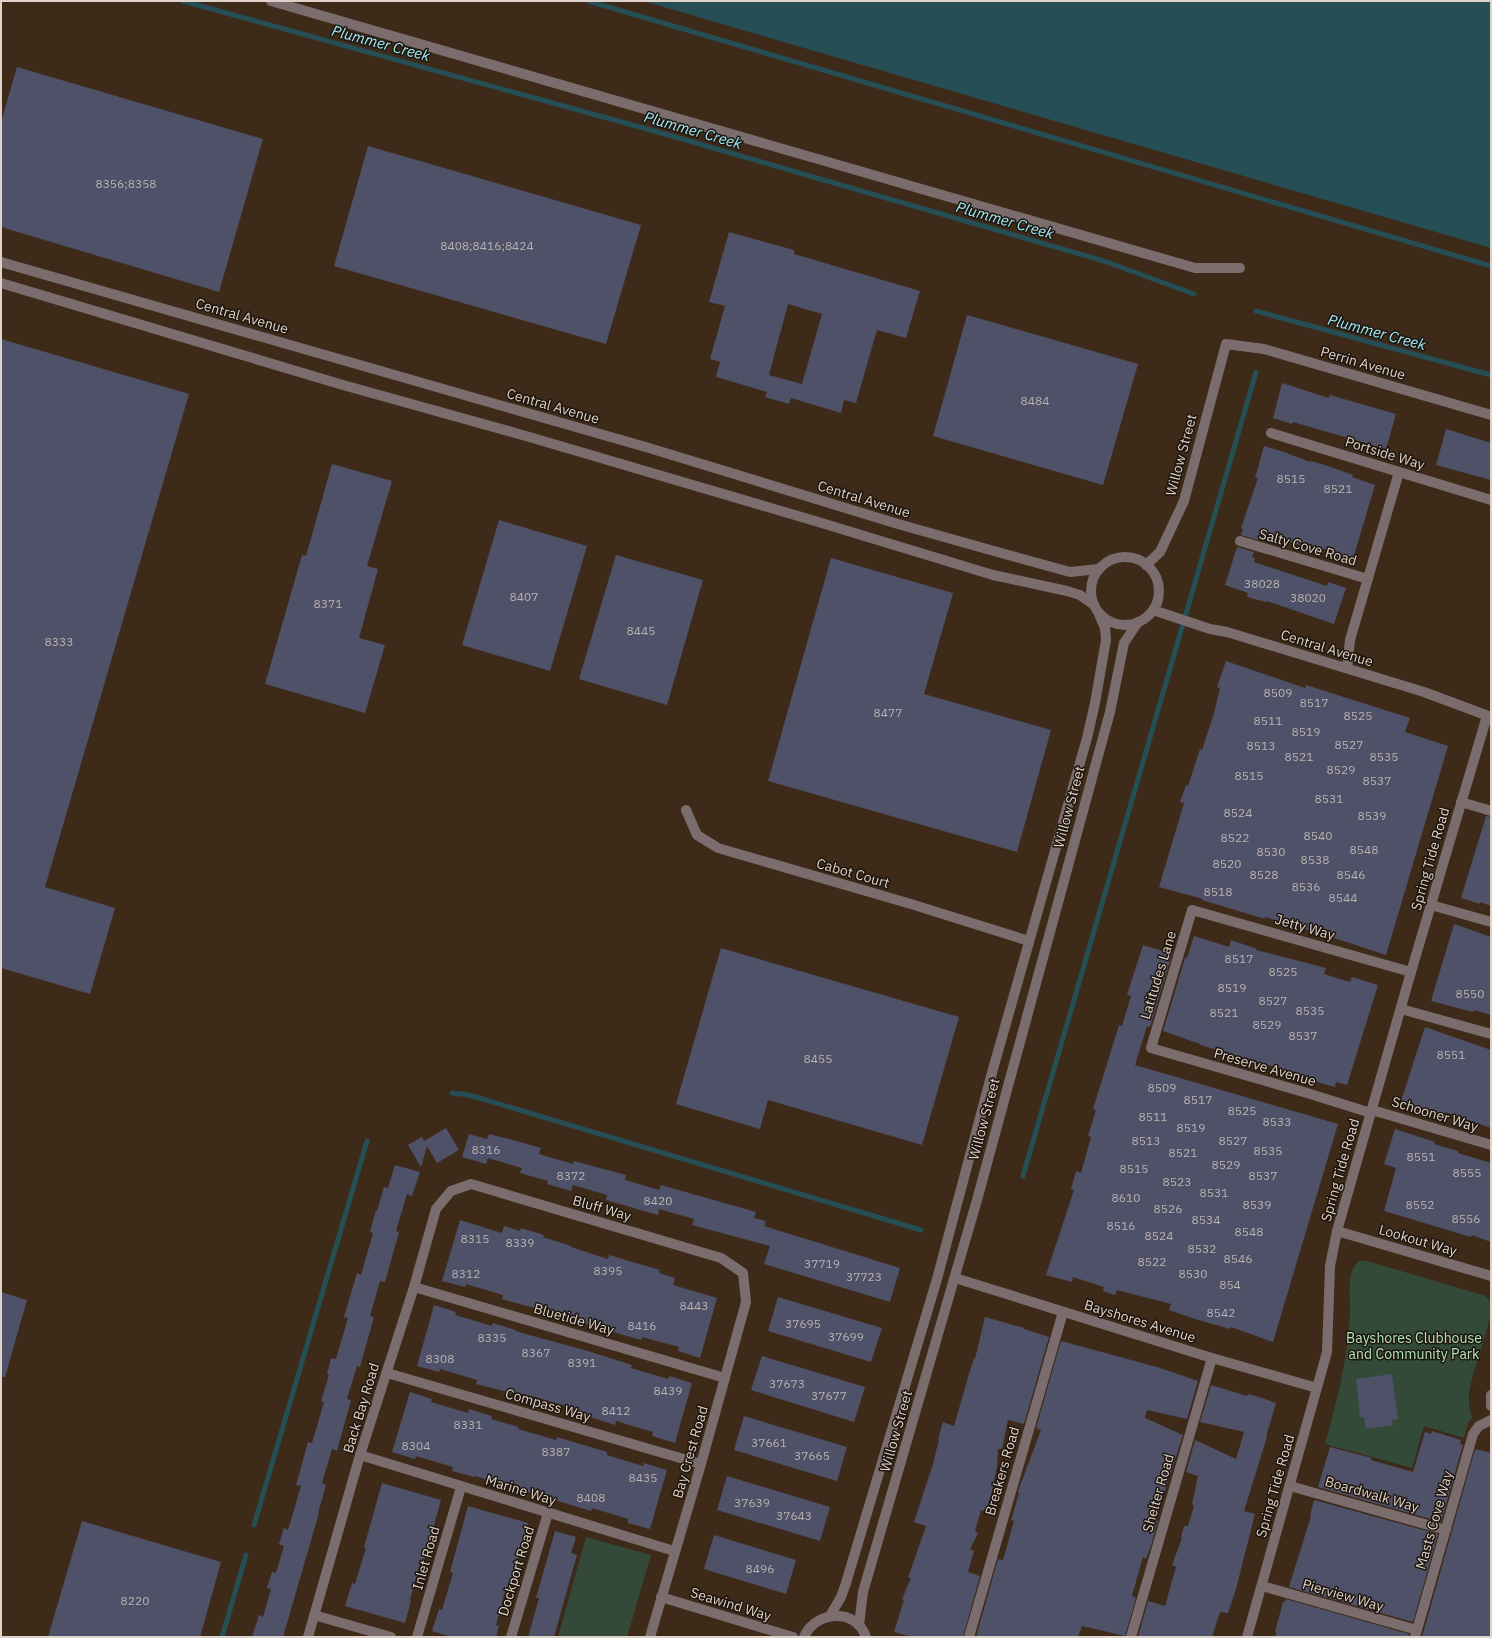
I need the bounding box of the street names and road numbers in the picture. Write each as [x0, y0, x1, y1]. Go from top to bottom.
street label: Central Avenue [194, 294, 291, 338]
street label: Perrin Avenue [1318, 342, 1408, 384]
street label: Central Avenue [505, 384, 602, 428]
street label: Willow Street [1161, 412, 1201, 498]
street label: Portside Way [1343, 432, 1427, 474]
street label: Central Avenue [816, 476, 913, 522]
street label: Salty Cove Road [1257, 524, 1359, 570]
street label: Central Avenue [1279, 625, 1376, 671]
street label: Willow Street [1049, 764, 1089, 850]
street label: Spring Tide Road [1407, 805, 1453, 913]
street label: Cabot Court [814, 854, 892, 892]
street label: Jetty Way [1273, 910, 1337, 944]
street label: Latitudes Lane [1136, 928, 1180, 1022]
street label: Preserve Avenue [1212, 1044, 1318, 1090]
street label: Willow Street [964, 1076, 1004, 1162]
street label: Schooner Way [1390, 1092, 1480, 1136]
street label: Spring Tide Road [1317, 1116, 1363, 1224]
street label: Bluff Way [571, 1191, 633, 1225]
street label: Lookout Way [1377, 1220, 1459, 1260]
street label: Bayshores Avenue [1082, 1295, 1198, 1347]
street label: Bluetide Way [532, 1299, 616, 1339]
street label: Back Bay Road [339, 1361, 383, 1455]
street label: Compass Way [503, 1384, 593, 1426]
street label: Willow Street [876, 1388, 916, 1474]
street label: Bay Crest Road [668, 1404, 712, 1500]
street label: Breakers Road [981, 1424, 1023, 1518]
street label: Spring Tide Road [1252, 1432, 1298, 1540]
street label: Shelter Road [1138, 1452, 1178, 1534]
street label: Masts Cove Way [1411, 1469, 1457, 1571]
street label: Marine Way [483, 1471, 559, 1509]
street label: Boardwalk Way [1323, 1472, 1421, 1516]
street label: Inlet Road [408, 1524, 444, 1592]
street label: Dockport Road [494, 1524, 538, 1618]
street label: Pierview Way [1300, 1575, 1386, 1615]
street label: Seawind Way [688, 1583, 774, 1625]

